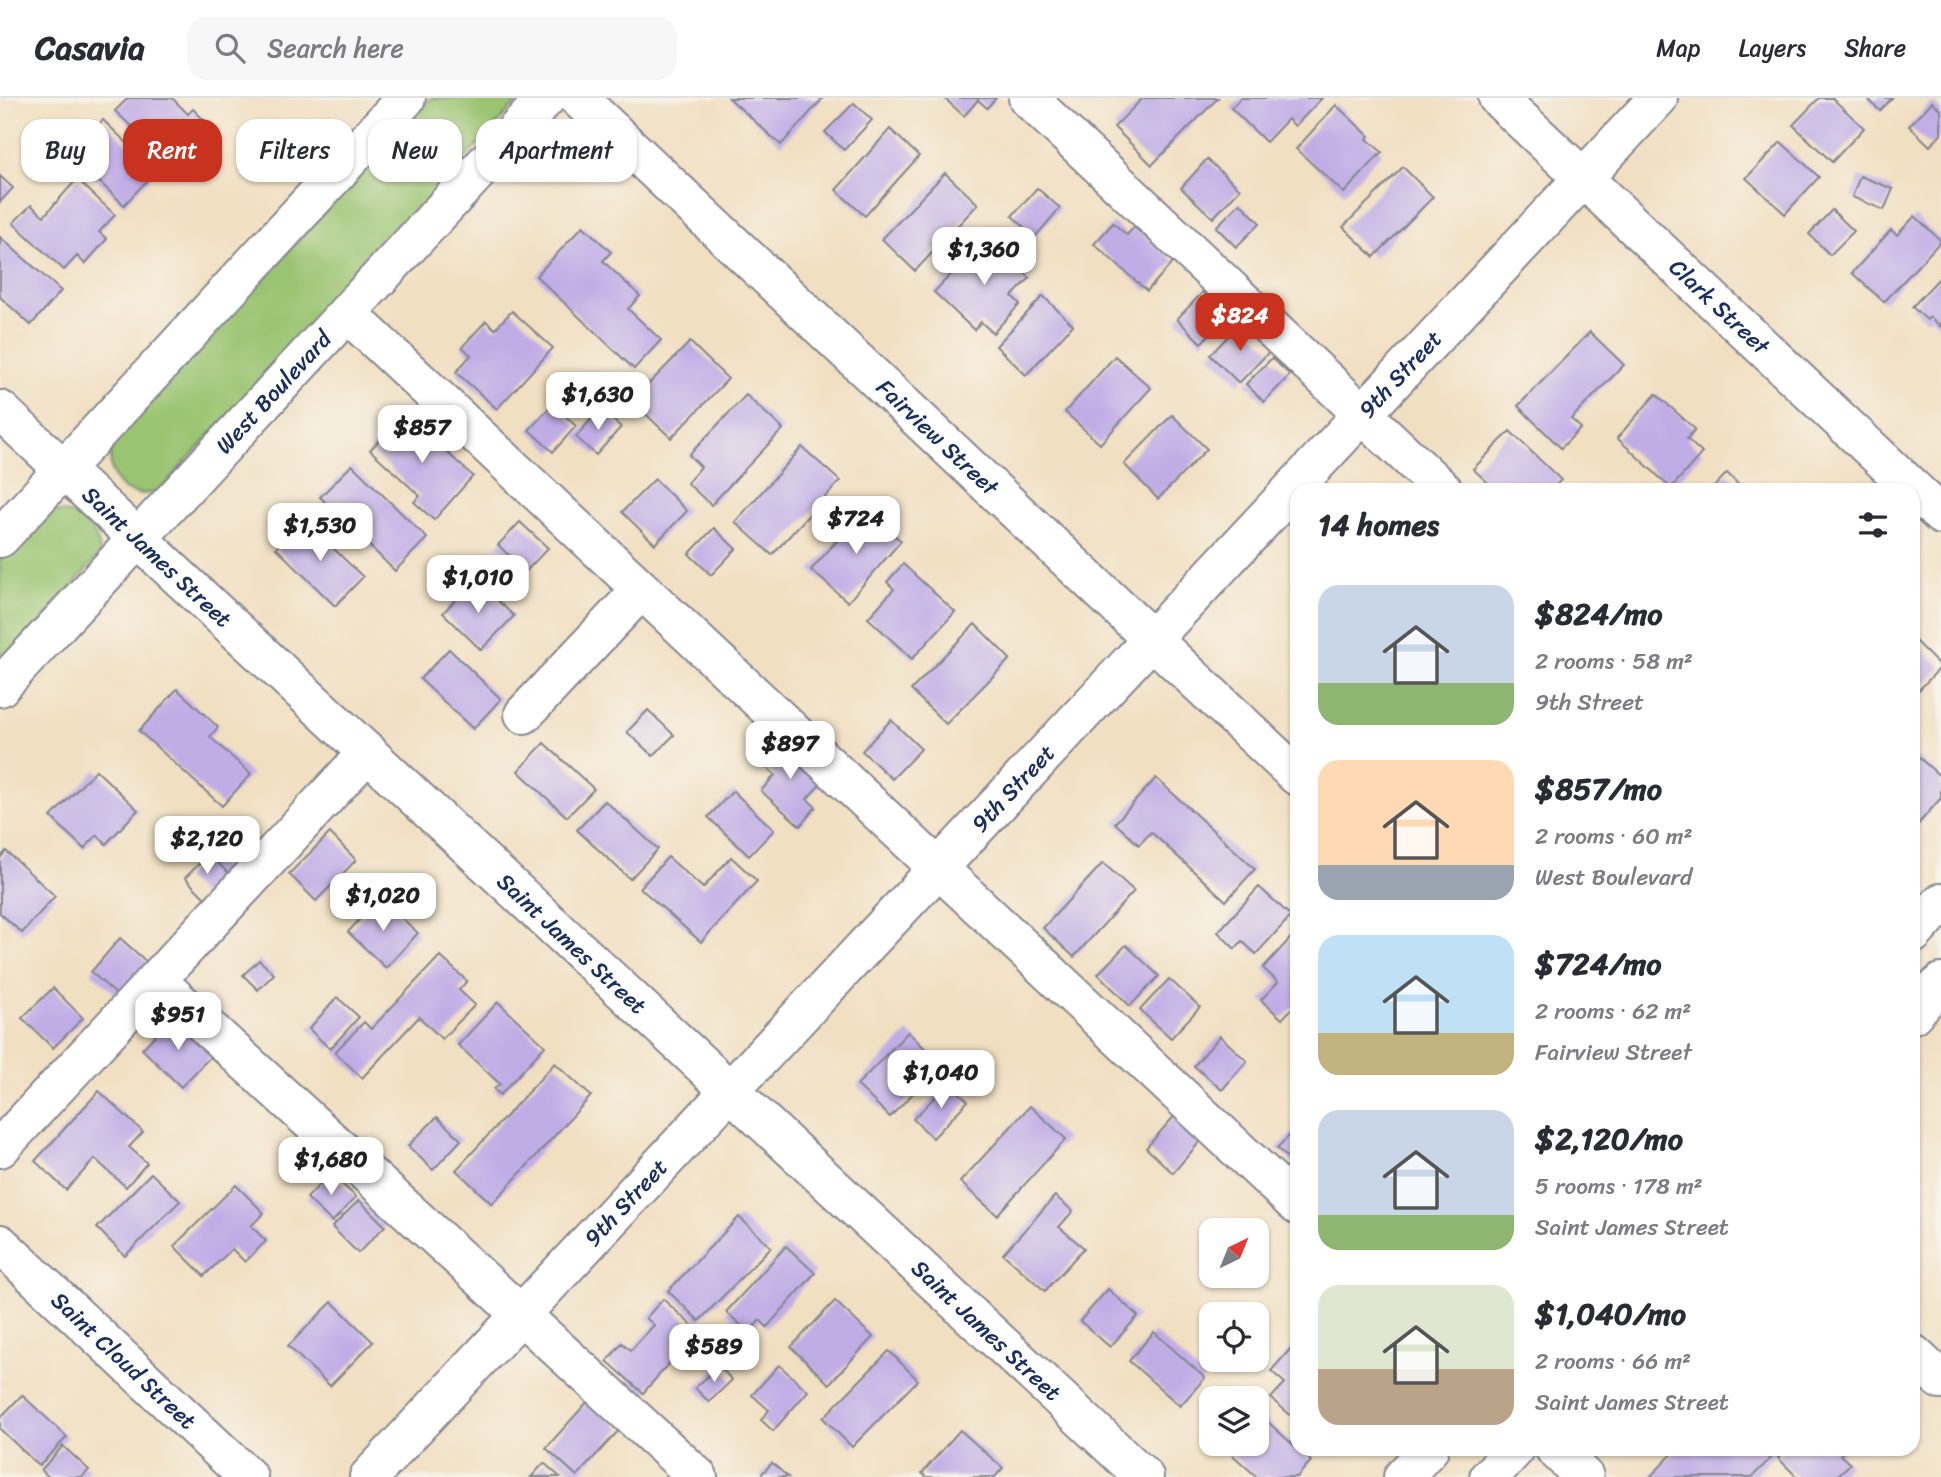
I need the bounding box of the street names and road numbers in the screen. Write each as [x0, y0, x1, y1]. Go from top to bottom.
street label: Clark Street [1659, 248, 1781, 366]
street label: West Boulevard [205, 319, 343, 464]
street label: 9th Street [1348, 320, 1452, 428]
street label: Fairview Street [866, 368, 1010, 507]
street label: Saint James Street [72, 475, 242, 638]
street label: 9th Street [961, 734, 1065, 842]
street label: Saint James Street [487, 862, 657, 1025]
street label: 9th Street [574, 1148, 678, 1256]
street label: Saint James Street [902, 1249, 1071, 1411]
street label: Saint Cloud Street [41, 1281, 207, 1440]

